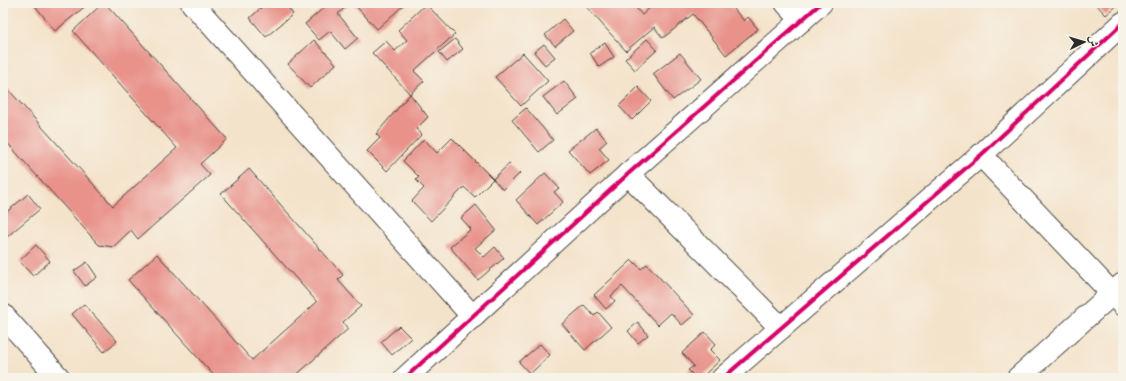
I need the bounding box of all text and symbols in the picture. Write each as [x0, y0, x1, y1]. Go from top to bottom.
north arrow [1064, 22, 1104, 62]
text: ش [1087, 35, 1101, 47]

